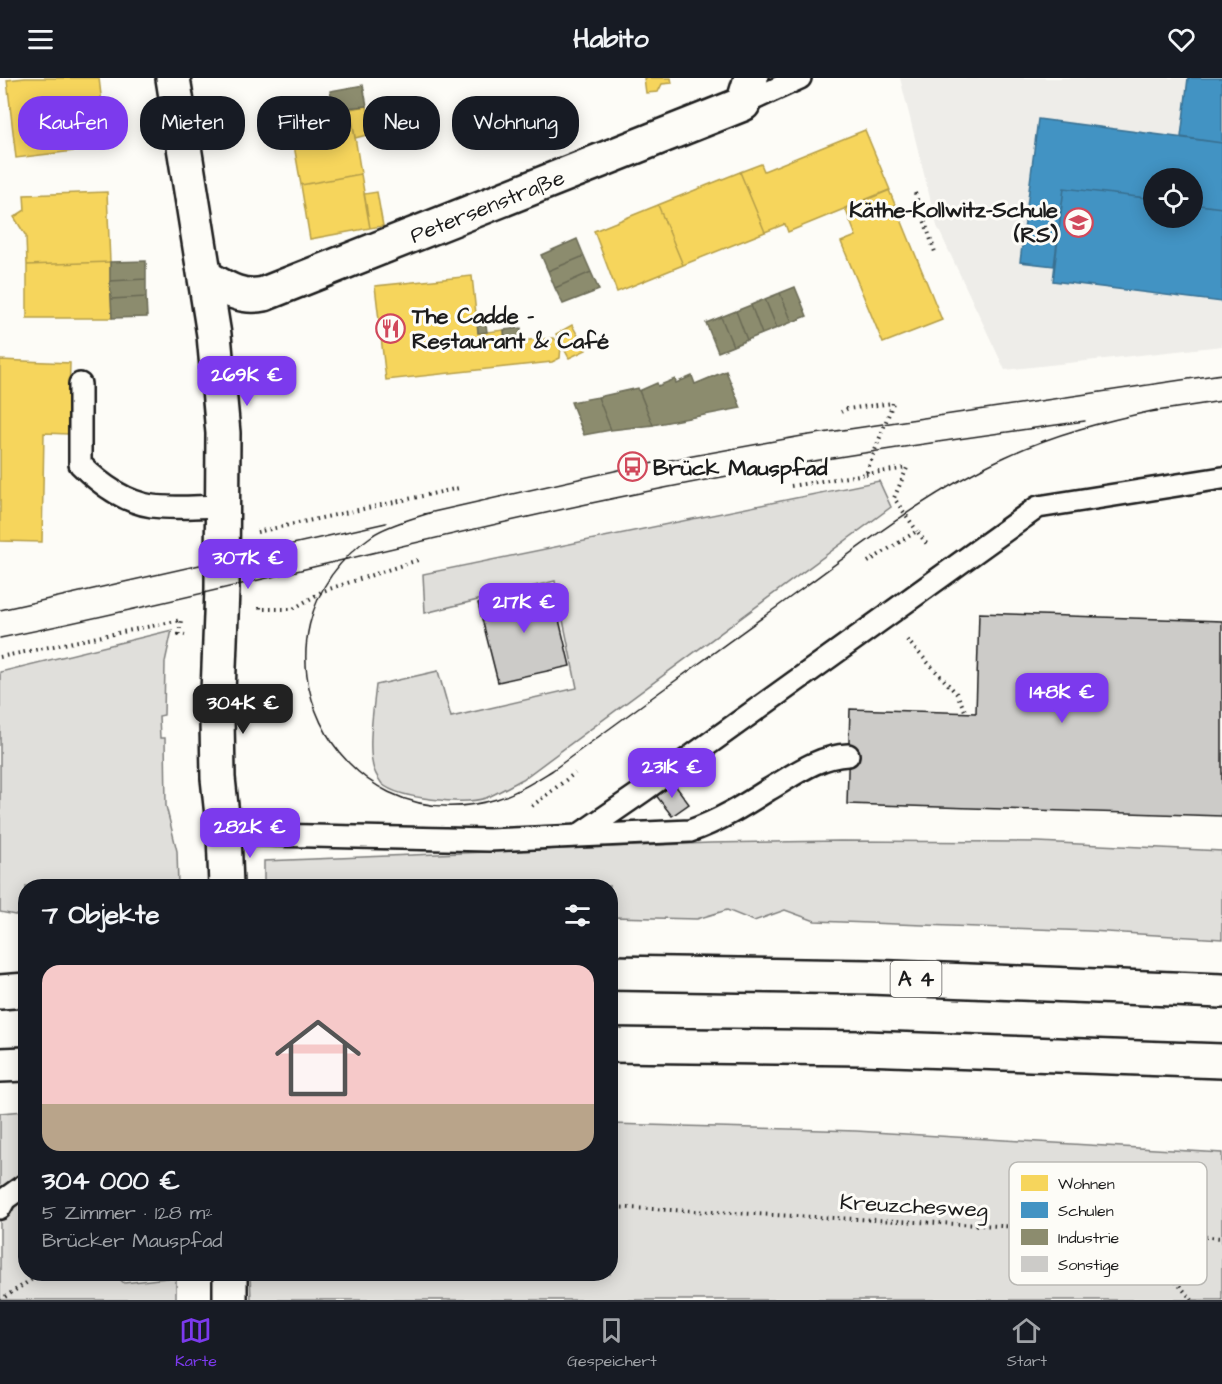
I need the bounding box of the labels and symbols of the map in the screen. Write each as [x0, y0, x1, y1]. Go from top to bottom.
street label: Petersenstraße [406, 162, 569, 252]
place label: Käthe-Kollwitz-Schule (RS) [849, 195, 1058, 251]
school or university icon: Käthe-Kollwitz-Schule (RS) [1063, 206, 1095, 238]
place label: The Cadde - Restaurant & Café [411, 301, 609, 357]
restaurant icon: The Cadde - Restaurant & Café [375, 312, 407, 344]
pin: 269K € [198, 356, 296, 407]
bus stop icon: Brück Mauspfad [616, 451, 648, 483]
place label: Brück Mauspfad [653, 453, 828, 484]
pin: 307K € [199, 539, 297, 590]
pin: 217K € [475, 583, 573, 634]
pin: 148K € [1013, 673, 1111, 724]
pin: 304K € [194, 684, 292, 735]
pin: 231K € [623, 748, 721, 799]
pin: 282K € [201, 808, 299, 859]
road number: A 4 [890, 961, 942, 997]
legend [1009, 1162, 1207, 1285]
text: Wohnen [1058, 1173, 1115, 1195]
street label: Kreuzchesweg [839, 1187, 989, 1227]
text: Schulen [1058, 1200, 1114, 1222]
text: Industrie [1058, 1227, 1120, 1249]
text: Sonstige [1058, 1254, 1119, 1277]

